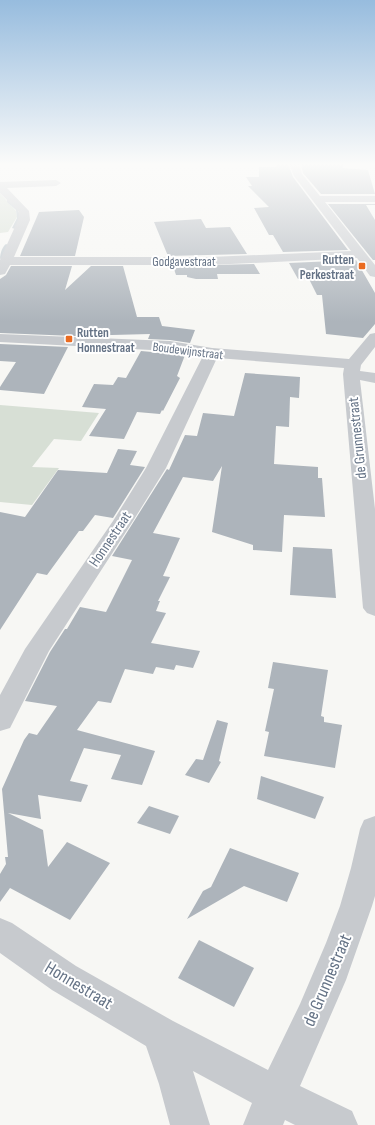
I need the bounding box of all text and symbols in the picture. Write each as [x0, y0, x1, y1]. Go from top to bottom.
place label: Rutten Perkestraat [300, 252, 355, 283]
street label: Godgavestraat [152, 254, 216, 270]
marker: Rutten Perkestraat [357, 261, 367, 271]
place label: Rutten Honnestraat [77, 325, 135, 356]
marker: Rutten Honnestraat [64, 334, 74, 344]
street label: Boudewijnstraat [152, 339, 224, 363]
street label: de Grunnestraat [344, 396, 371, 480]
street label: Honnestraat [85, 508, 136, 571]
street label: de Grunnestraat [299, 930, 356, 1029]
street label: Honnestraat [41, 957, 117, 1014]

